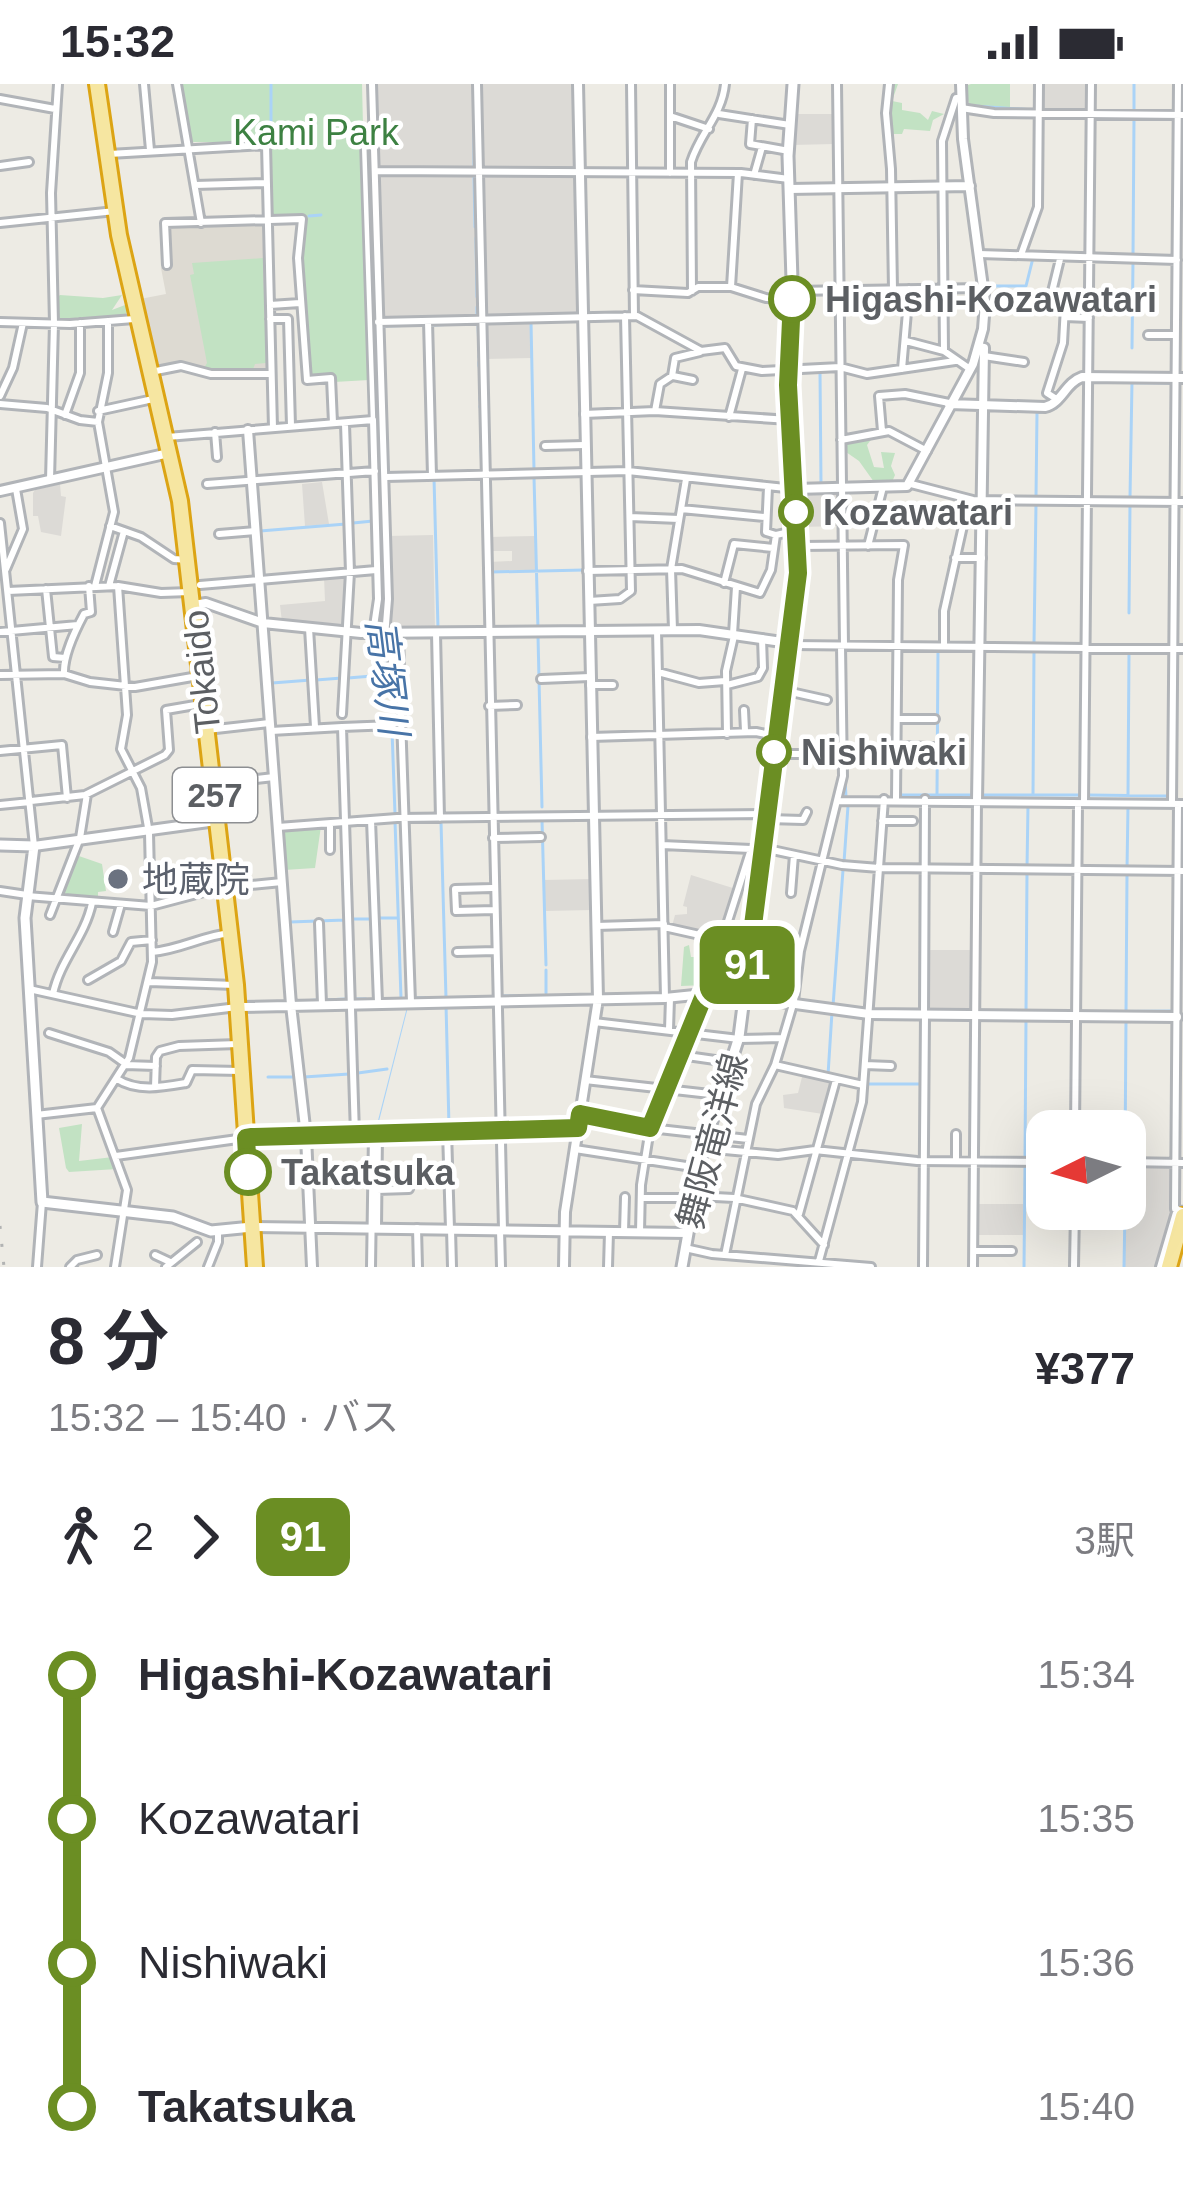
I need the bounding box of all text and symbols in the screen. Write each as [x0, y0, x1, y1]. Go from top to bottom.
text: 15:32 [60, 16, 175, 67]
park label: Kami Park [233, 112, 400, 153]
marker: Higashi-Kozawatari [770, 277, 814, 321]
place label: Higashi-Kozawatari [825, 279, 1157, 320]
place label: Kozawatari [823, 492, 1013, 533]
marker: Kozawatari [780, 496, 812, 528]
street label: Tokaido [175, 608, 228, 736]
water label: 高塚川 [359, 616, 416, 742]
place label: Nishiwaki [801, 732, 967, 773]
marker: Nishiwaki [758, 736, 790, 768]
road number: 257 [173, 768, 257, 822]
place label: 地蔵院 [142, 859, 250, 900]
marker: 地蔵院 [105, 866, 131, 892]
line badge: 91 [693, 926, 801, 1004]
text: 91 [724, 941, 770, 988]
street label: 舞阪竜洋線 [669, 1049, 756, 1233]
north arrow [1026, 1110, 1146, 1230]
map controls [1026, 1110, 1146, 1230]
marker: Takatsuka [226, 1150, 270, 1194]
place label: Takatsuka [281, 1152, 455, 1193]
text: 8 分 [48, 1304, 169, 1378]
text: ¥377 [1035, 1343, 1135, 1394]
text: 15:32 – 15:40 · バス [48, 1396, 399, 1439]
icon: walk [48, 1504, 114, 1570]
icon: forward [172, 1504, 238, 1570]
text: 91 [280, 1513, 326, 1560]
text: 2 [132, 1515, 154, 1558]
text: 3駅 [1074, 1519, 1135, 1562]
text: Higashi-Kozawatari [138, 1649, 553, 1700]
text: 15:34 [1037, 1653, 1135, 1696]
text: Kozawatari [138, 1793, 361, 1844]
text: 15:35 [1037, 1797, 1135, 1840]
text: Nishiwaki [138, 1937, 328, 1988]
text: 15:36 [1037, 1941, 1135, 1984]
text: Takatsuka [138, 2081, 355, 2132]
text: 15:40 [1037, 2085, 1135, 2128]

